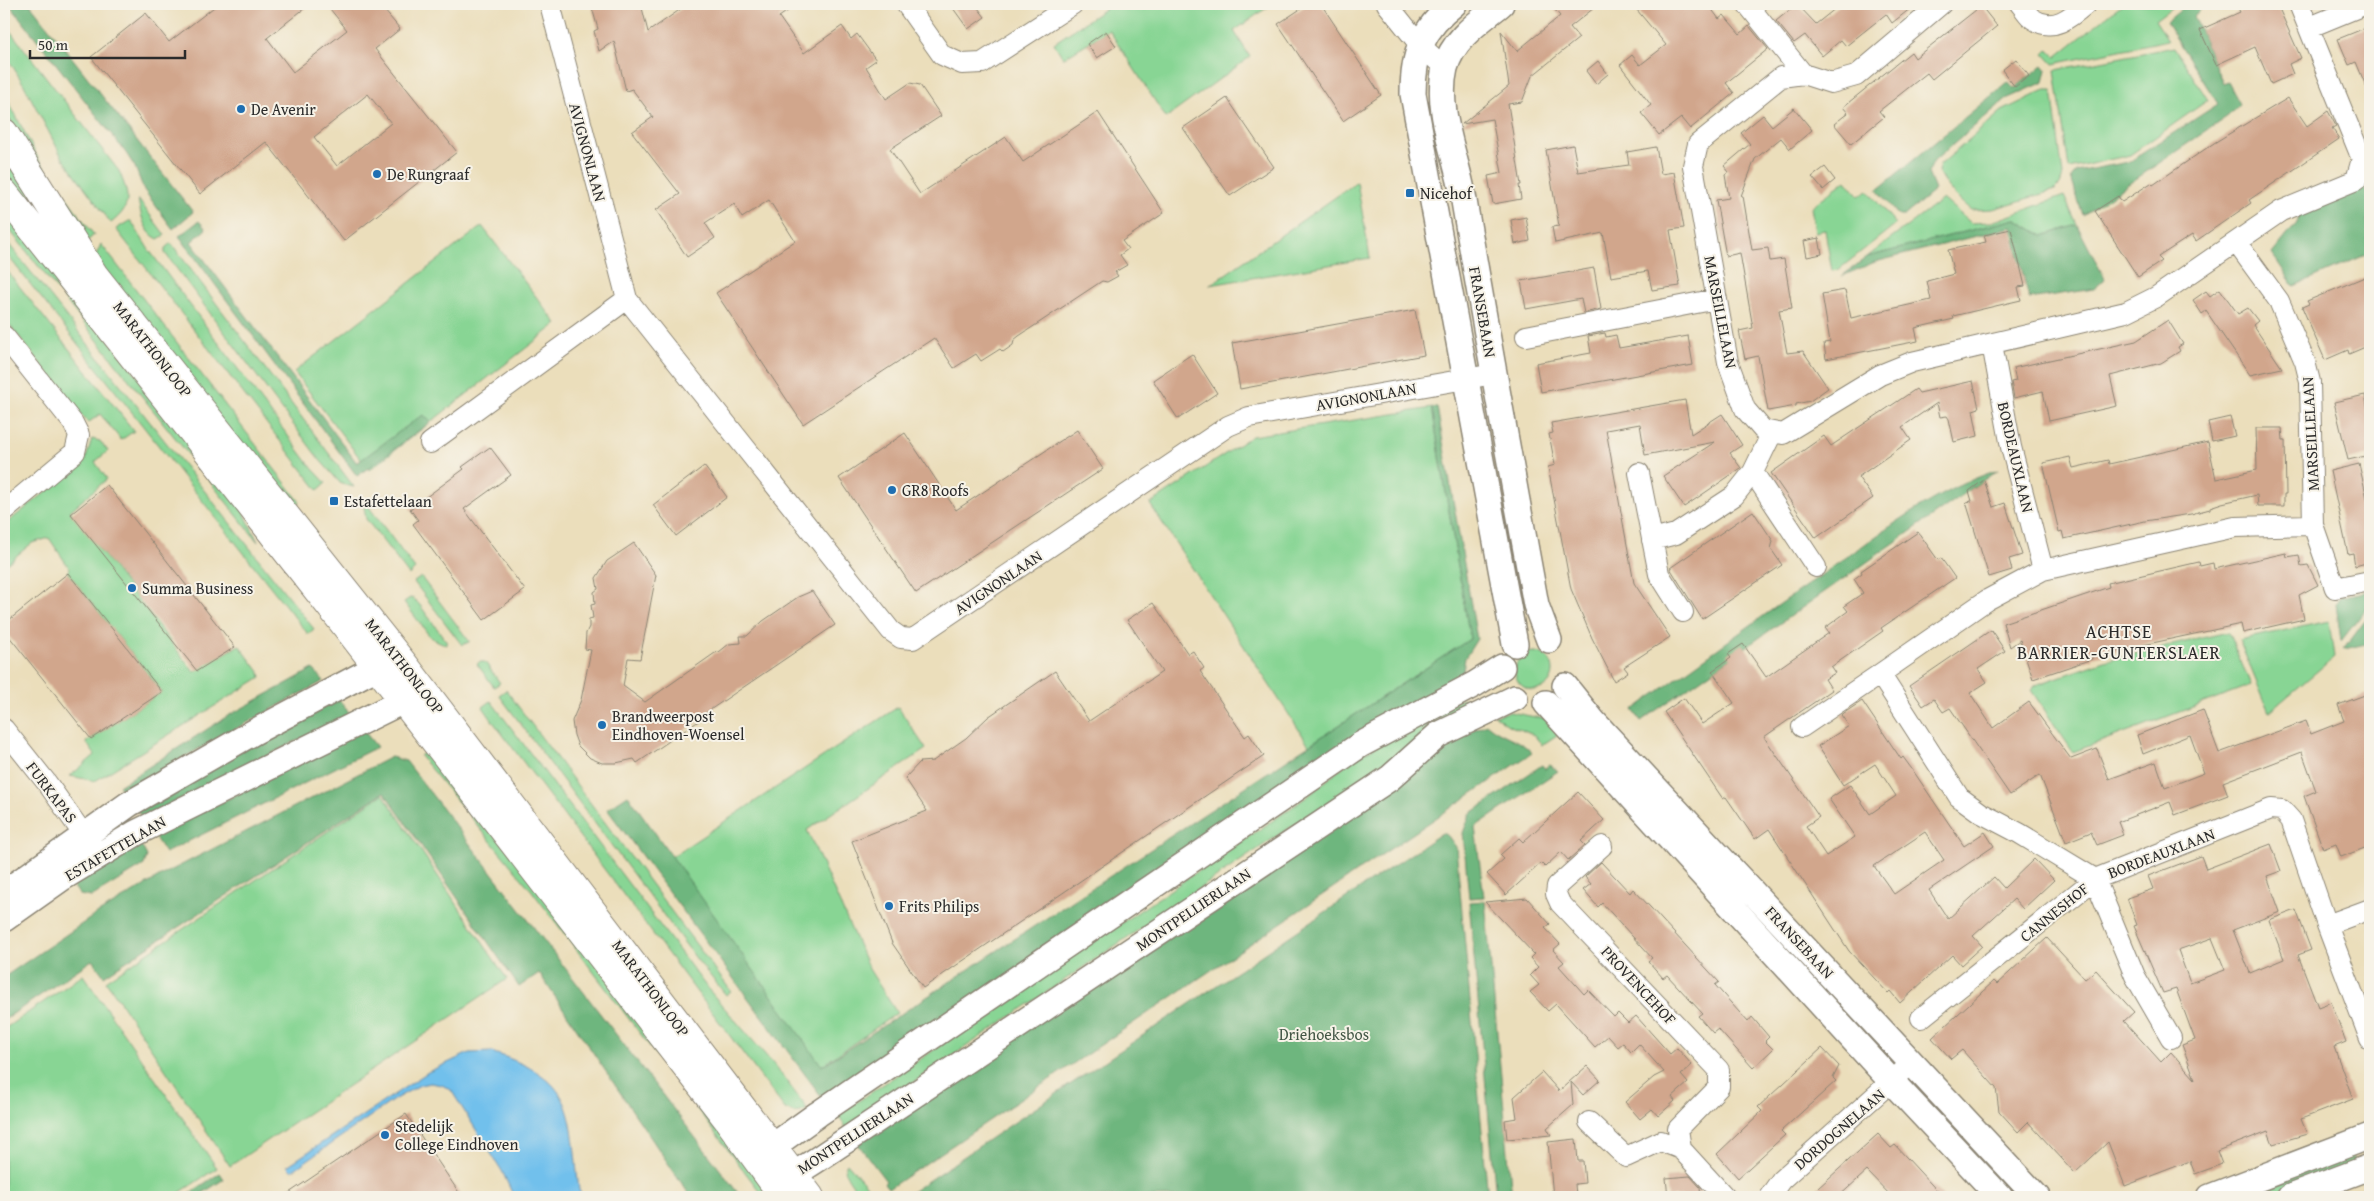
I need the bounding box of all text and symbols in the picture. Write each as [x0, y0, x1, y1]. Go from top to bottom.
scale bar [30, 28, 185, 60]
text: 50 m [38, 34, 69, 55]
place label: De Avenir [251, 97, 316, 121]
street label: AVIGNONLAAN [563, 100, 613, 205]
marker: De Avenir [235, 103, 247, 115]
place label: De Rungraaf [387, 162, 471, 186]
marker: De Rungraaf [371, 168, 383, 180]
place label: Nicehof [1420, 181, 1474, 205]
marker: Nicehof [1404, 187, 1416, 199]
street label: MARSEILLELAAN [1698, 254, 1744, 371]
street label: FRANSEBAAN [1463, 265, 1503, 360]
street label: MARATHONLOOP [108, 296, 198, 402]
street label: AVIGNONLAAN [1314, 375, 1419, 417]
street label: MARSEILLELAAN [2295, 376, 2325, 492]
street label: BORDEAUXLAAN [1992, 399, 2041, 515]
place label: GR8 Roofs [902, 478, 969, 502]
marker: GR8 Roofs [886, 484, 898, 496]
place label: Estafettelaan [344, 489, 432, 513]
marker: Estafettelaan [328, 495, 340, 507]
street label: AVIGNONLAAN [949, 543, 1047, 620]
place label: Summa Business [142, 576, 253, 600]
marker: Summa Business [126, 582, 138, 594]
street label: MARATHONLOOP [360, 613, 450, 719]
district label: ACHTSE BARRIER-GUNTERSLAER [2017, 618, 2221, 666]
place label: Brandweerpost Eindhoven-Woensel [612, 704, 745, 746]
marker: Brandweerpost Eindhoven-Woensel [596, 719, 608, 731]
street label: FURKAPAS [21, 756, 83, 828]
street label: ESTAFETTELAAN [60, 809, 170, 887]
street label: BORDEAUXLAAN [2104, 821, 2219, 884]
street label: MONTPELLIERLAAN [1131, 861, 1256, 957]
street label: CANNESHOF [2014, 876, 2094, 947]
place label: Frits Philips [899, 894, 979, 918]
marker: Frits Philips [883, 900, 895, 912]
street label: FRANSEBAAN [1760, 900, 1841, 984]
street label: MARATHONLOOP [606, 934, 696, 1042]
street label: PROVENCEHOF [1596, 940, 1682, 1030]
park label: Driehoeksbos [1279, 1022, 1369, 1046]
street label: DORDOGNELAAN [1788, 1082, 1890, 1175]
street label: MONTPELLIERLAAN [792, 1086, 918, 1180]
place label: Stedelijk College Eindhoven [395, 1114, 518, 1156]
marker: Stedelijk College Eindhoven [379, 1129, 391, 1141]

